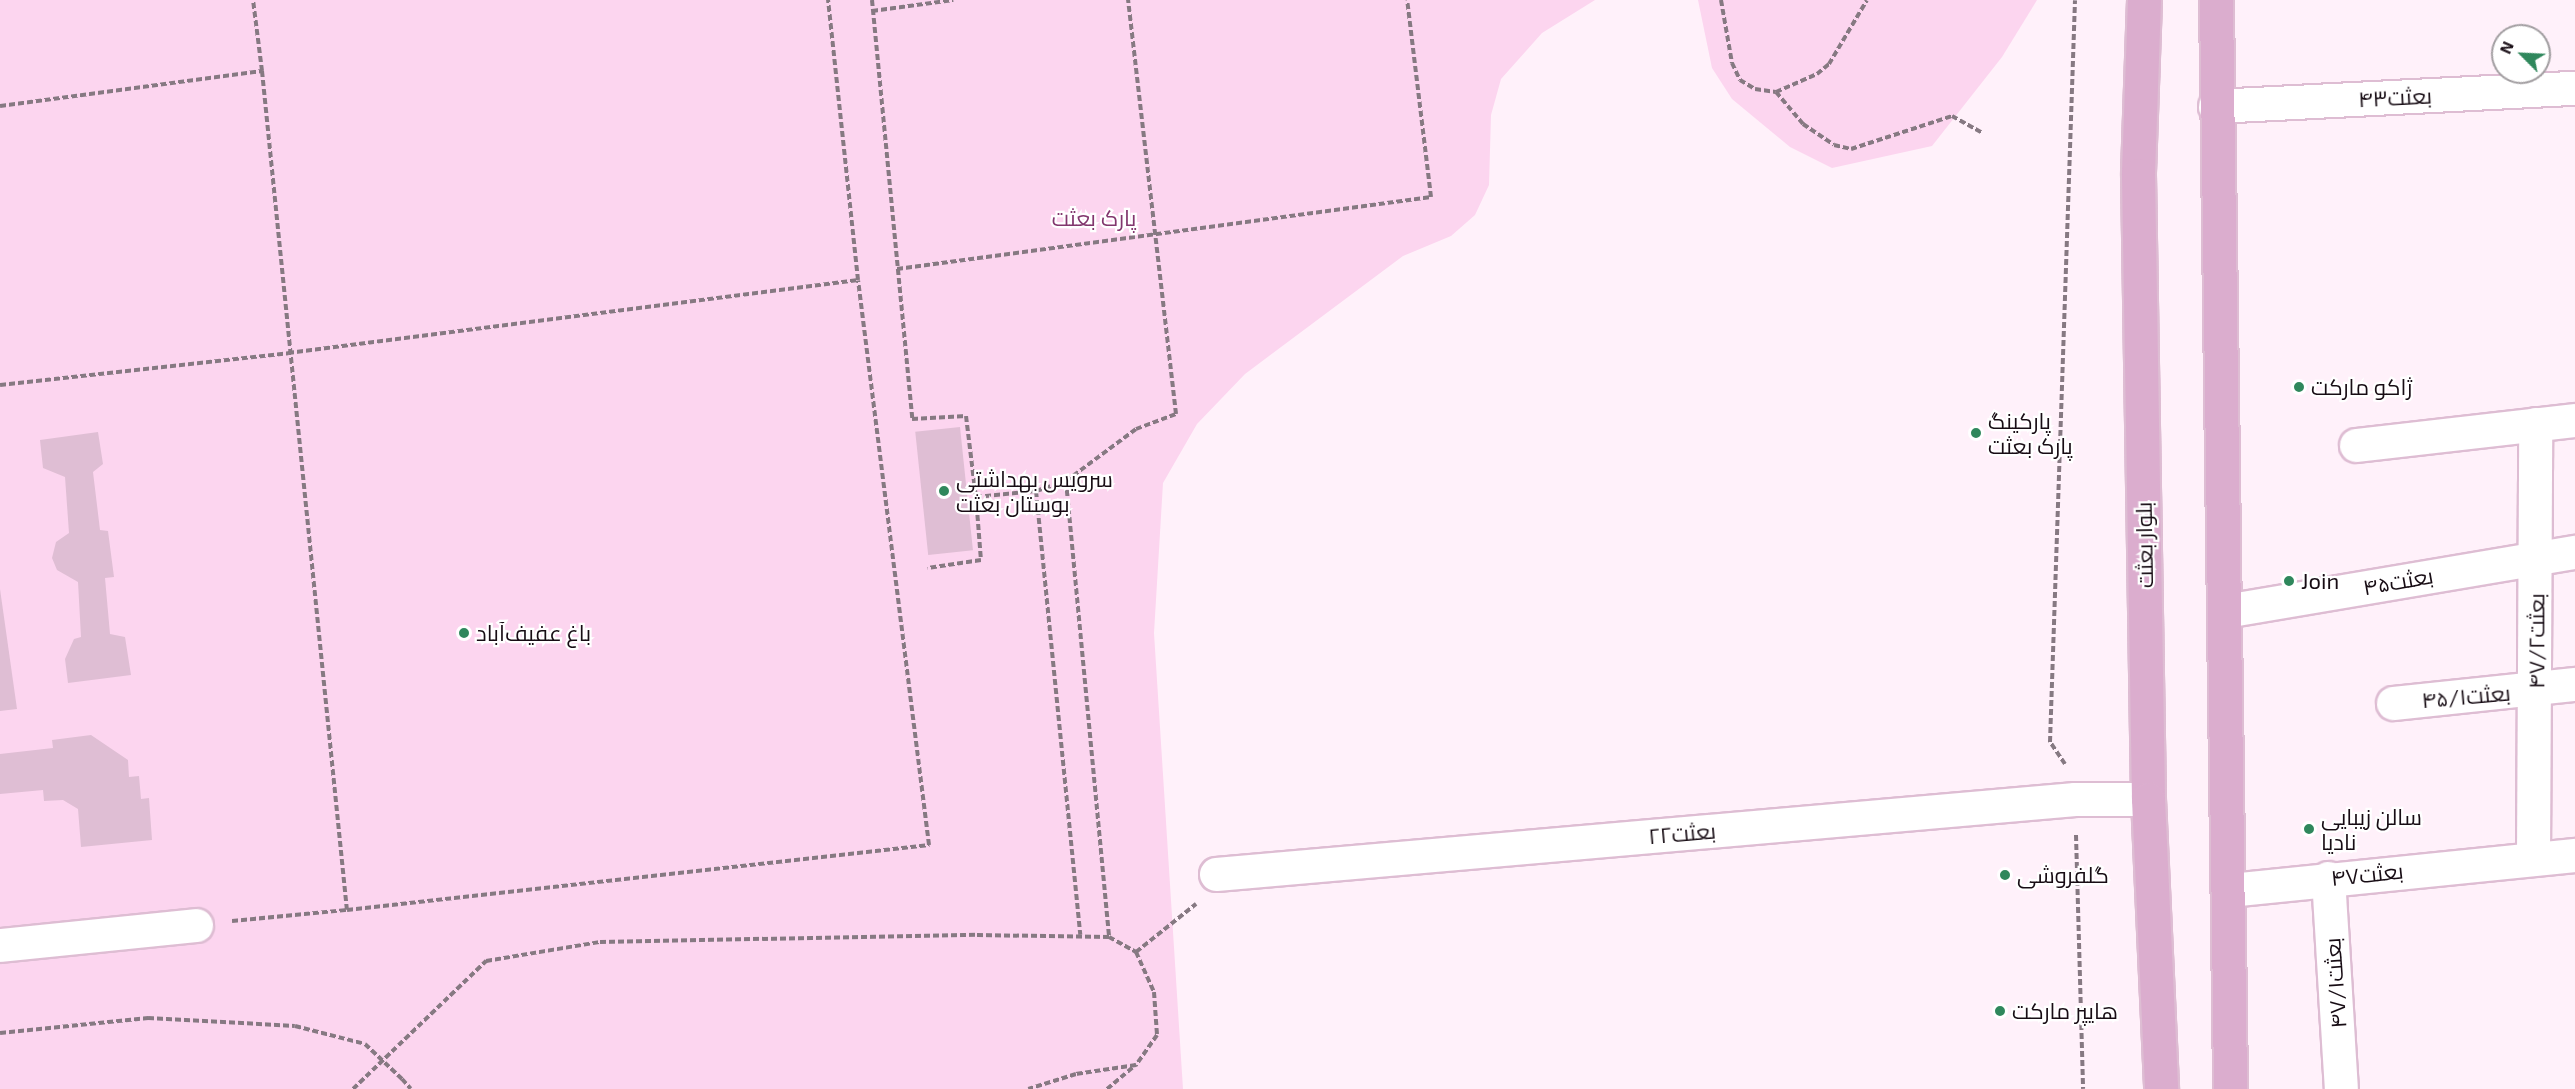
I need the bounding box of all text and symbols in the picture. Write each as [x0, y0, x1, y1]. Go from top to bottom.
north arrow [2491, 24, 2551, 84]
text: N [2495, 38, 2517, 56]
street label: بعثت۴۳ [2357, 82, 2433, 112]
park label: پارک بعثت [1052, 205, 1136, 231]
place label: ژاکو مارکت [2311, 374, 2412, 400]
marker: ژاکو مارکت [2292, 380, 2306, 394]
place label: پارکینگ پارک بعثت [1988, 407, 2073, 458]
marker: پارکینگ پارک بعثت [1969, 426, 1983, 440]
place label: سرویس بهداشتی بوستان بعثت [956, 465, 1113, 516]
marker: سرویس بهداشتی بوستان بعثت [937, 484, 951, 498]
street label: بلوار بعثت [2130, 502, 2158, 588]
street label: بعثت۴۵ [2361, 562, 2435, 600]
place label: Join [2301, 568, 2339, 594]
marker: Join [2282, 574, 2296, 588]
street label: بعثت۴۷/۲ [2523, 593, 2549, 689]
place label: باغ عفیف‌آباد [476, 620, 591, 646]
marker: باغ عفیف‌آباد [457, 626, 471, 640]
street label: بعثت۴۵/۱ [2420, 679, 2512, 713]
place label: سالن زیبایی نادیا [2321, 803, 2422, 854]
street label: بعثت۲۲ [1647, 817, 1717, 849]
marker: سالن زیبایی نادیا [2302, 822, 2316, 836]
street label: بعثت۴۷ [2329, 857, 2405, 891]
place label: گلفروشی [2017, 862, 2109, 888]
marker: گلفروشی [1998, 868, 2012, 882]
street label: بعثت۴۷/۱ [2319, 937, 2351, 1029]
place label: هایپر مارکت [2012, 998, 2118, 1024]
marker: هایپر مارکت [1993, 1004, 2007, 1018]

